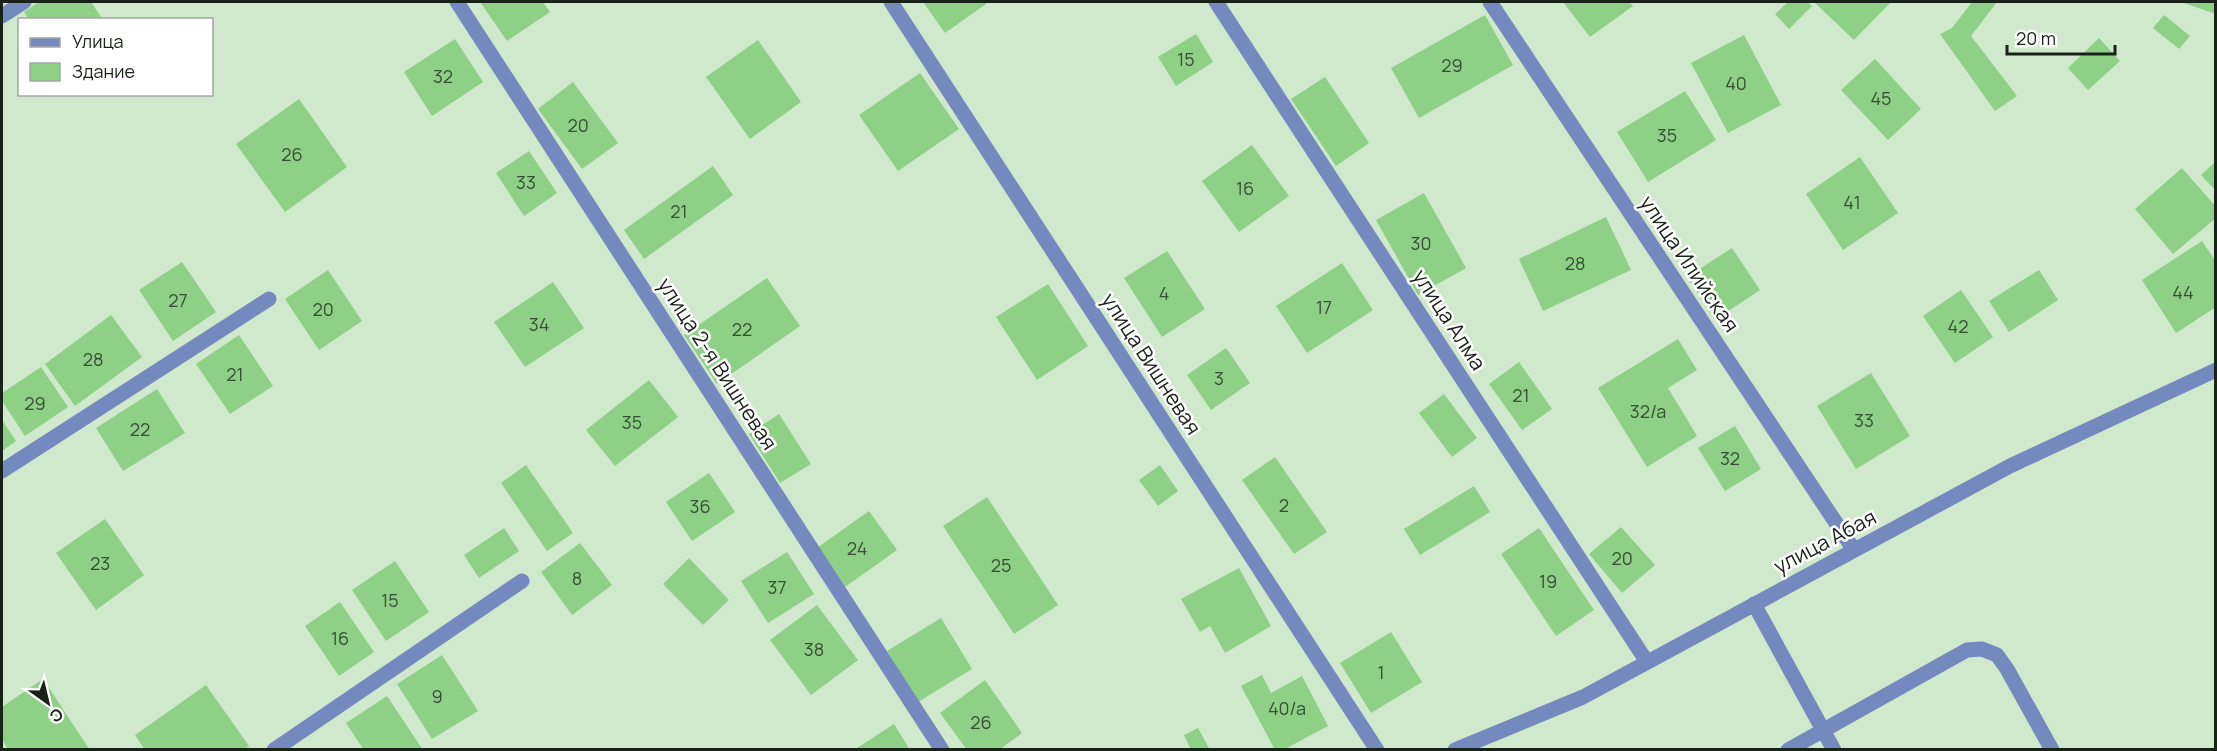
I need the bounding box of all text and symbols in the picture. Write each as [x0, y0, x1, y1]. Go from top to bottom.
legend [18, 18, 213, 96]
scale bar [2007, 18, 2115, 56]
text: 20 m [2016, 26, 2056, 50]
text: Улица [72, 29, 124, 53]
house number: 15 [1177, 47, 1195, 71]
house number: 29 [1441, 53, 1463, 77]
text: Здание [72, 59, 135, 83]
house number: 32 [433, 64, 453, 88]
house number: 40 [1725, 71, 1747, 95]
house number: 45 [1870, 86, 1892, 110]
house number: 20 [567, 113, 589, 137]
house number: 35 [1657, 123, 1677, 147]
house number: 26 [281, 142, 303, 166]
house number: 33 [516, 170, 536, 194]
house number: 16 [1236, 176, 1254, 200]
street label: улица Илийская [1634, 190, 1746, 337]
house number: 41 [1843, 190, 1861, 214]
house number: 21 [670, 199, 688, 223]
house number: 30 [1411, 231, 1431, 255]
house number: 28 [1565, 251, 1585, 275]
street label: улица Алма [1407, 264, 1493, 375]
street label: улица 2-я Вишневая [652, 272, 784, 455]
house number: 44 [2172, 280, 2194, 304]
house number: 4 [1159, 281, 1169, 305]
street label: улица Вишневая [1096, 287, 1208, 440]
house number: 27 [168, 288, 188, 312]
house number: 17 [1316, 295, 1332, 319]
house number: 20 [312, 297, 334, 321]
house number: 34 [529, 312, 549, 336]
house number: 42 [1948, 314, 1968, 338]
house number: 22 [732, 317, 752, 341]
house number: 28 [83, 347, 103, 371]
house number: 21 [226, 362, 244, 386]
house number: 3 [1214, 366, 1224, 390]
house number: 21 [1512, 383, 1530, 407]
house number: 29 [24, 391, 46, 415]
house number: 32/а [1630, 399, 1666, 423]
house number: 33 [1854, 408, 1874, 432]
house number: 35 [622, 410, 642, 434]
house number: 22 [130, 417, 150, 441]
house number: 32 [1720, 446, 1740, 470]
house number: 2 [1279, 493, 1289, 517]
house number: 36 [689, 494, 711, 518]
street label: улица Абая [1768, 502, 1881, 580]
house number: 24 [847, 536, 867, 560]
house number: 20 [1611, 546, 1633, 570]
house number: 23 [90, 551, 110, 575]
house number: 25 [991, 553, 1011, 577]
house number: 8 [572, 566, 582, 590]
house number: 19 [1539, 569, 1557, 593]
house number: 37 [768, 575, 787, 599]
house number: 15 [381, 588, 399, 612]
house number: 16 [331, 626, 349, 650]
house number: 38 [804, 637, 824, 661]
house number: 1 [1377, 660, 1385, 684]
north arrow [18, 673, 78, 733]
house number: 9 [431, 684, 443, 708]
house number: 40/а [1268, 696, 1306, 720]
text: С [45, 703, 67, 728]
house number: 26 [970, 710, 992, 734]

